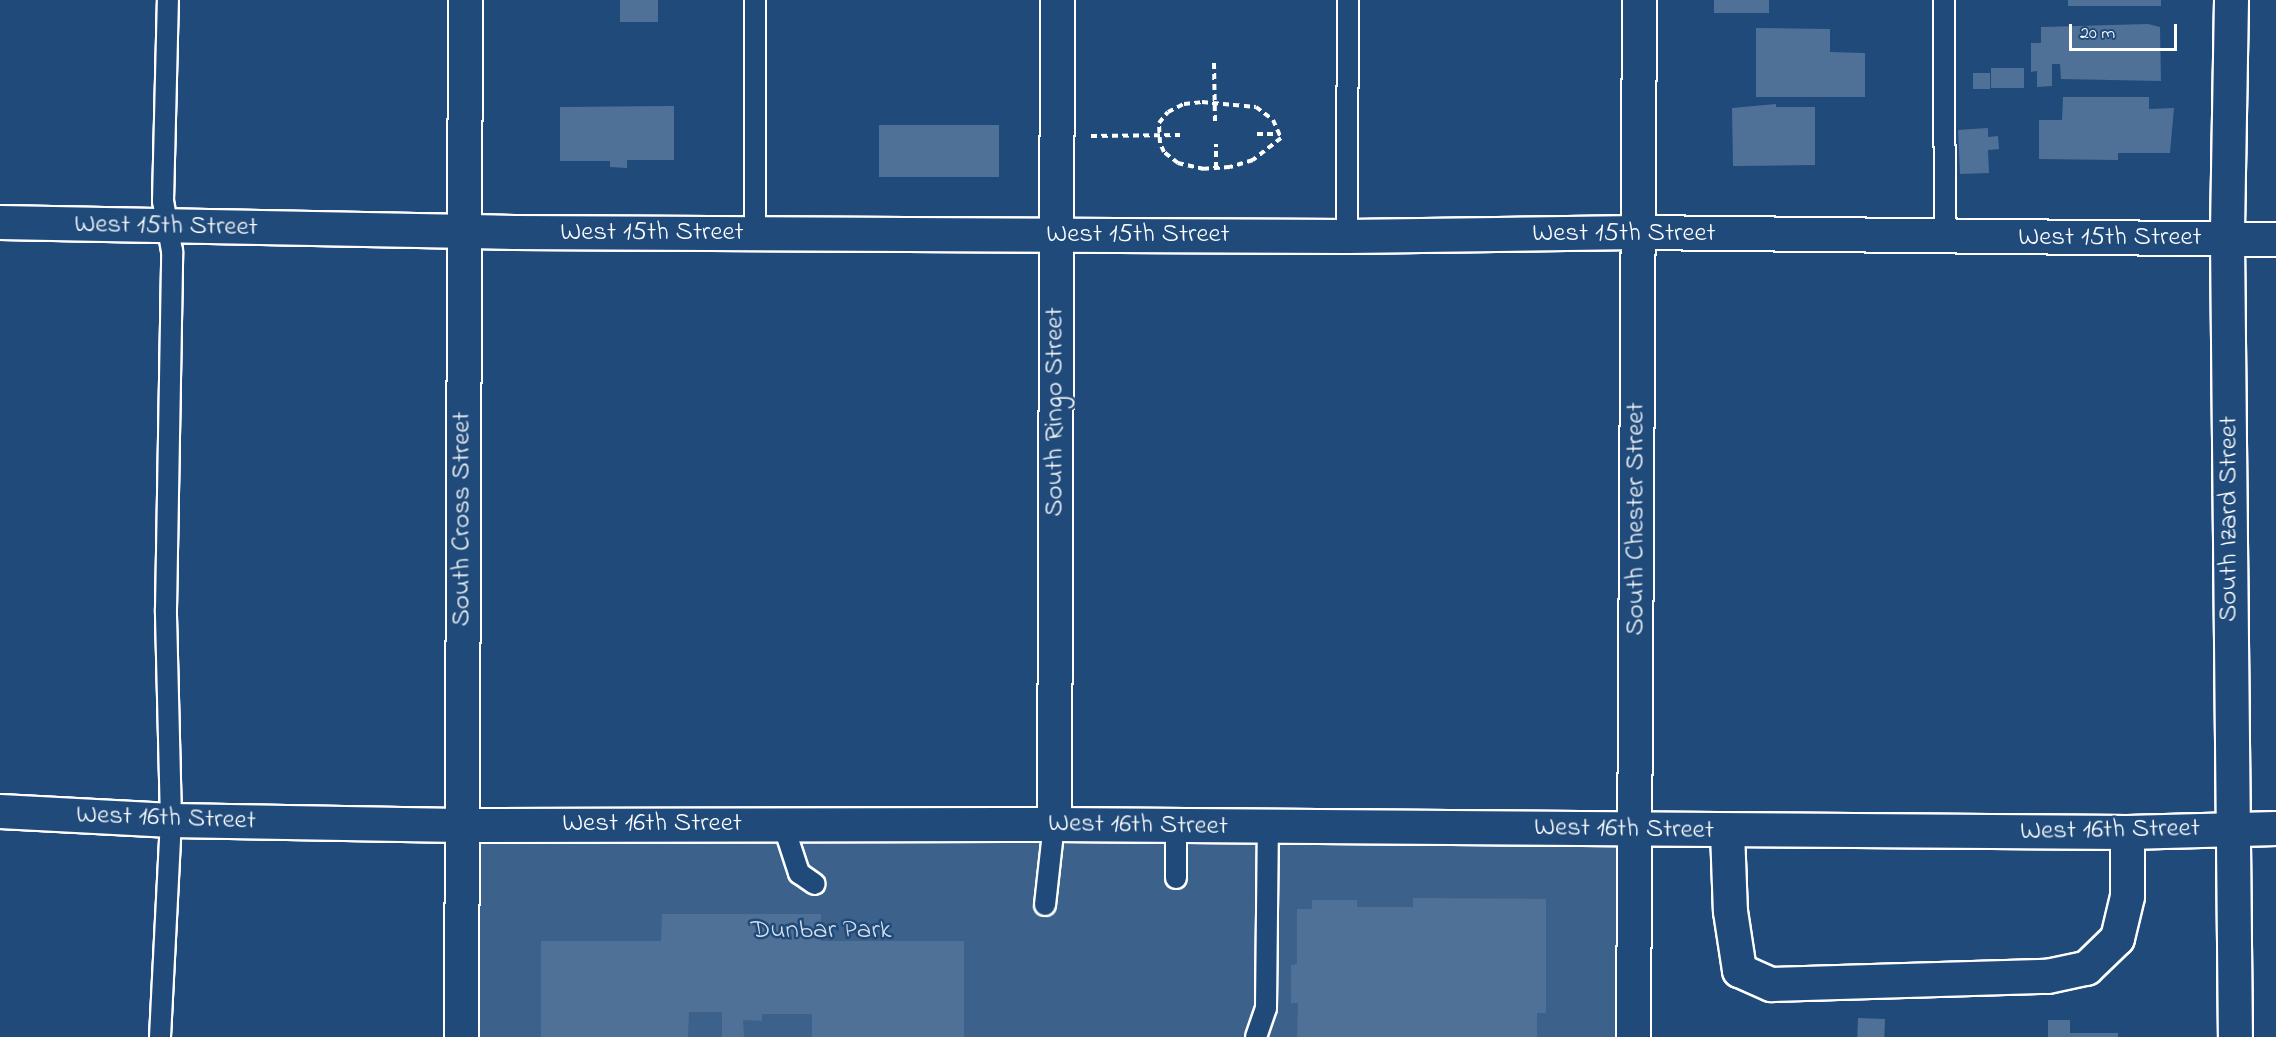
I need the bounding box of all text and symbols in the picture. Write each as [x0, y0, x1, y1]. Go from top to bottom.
scale bar [2072, 12, 2180, 50]
text: 20 m [2080, 21, 2115, 47]
street label: West 15th Street [74, 208, 258, 244]
street label: West 15th Street [560, 217, 744, 249]
street label: West 15th Street [1532, 218, 1716, 250]
street label: West 15th Street [1046, 219, 1230, 251]
street label: West 15th Street [2018, 222, 2202, 254]
street label: South Ringo Street [1039, 307, 1071, 517]
street label: South Chester Street [1620, 402, 1652, 636]
street label: South Cross Street [446, 412, 478, 626]
street label: South Izard Street [2213, 416, 2245, 622]
street label: West 16th Street [76, 799, 256, 837]
street label: West 16th Street [1048, 807, 1228, 843]
street label: West 16th Street [562, 808, 742, 840]
street label: West 16th Street [1534, 811, 1714, 847]
street label: West 16th Street [2020, 812, 2200, 848]
park label: Dunbar Park [750, 915, 892, 947]

